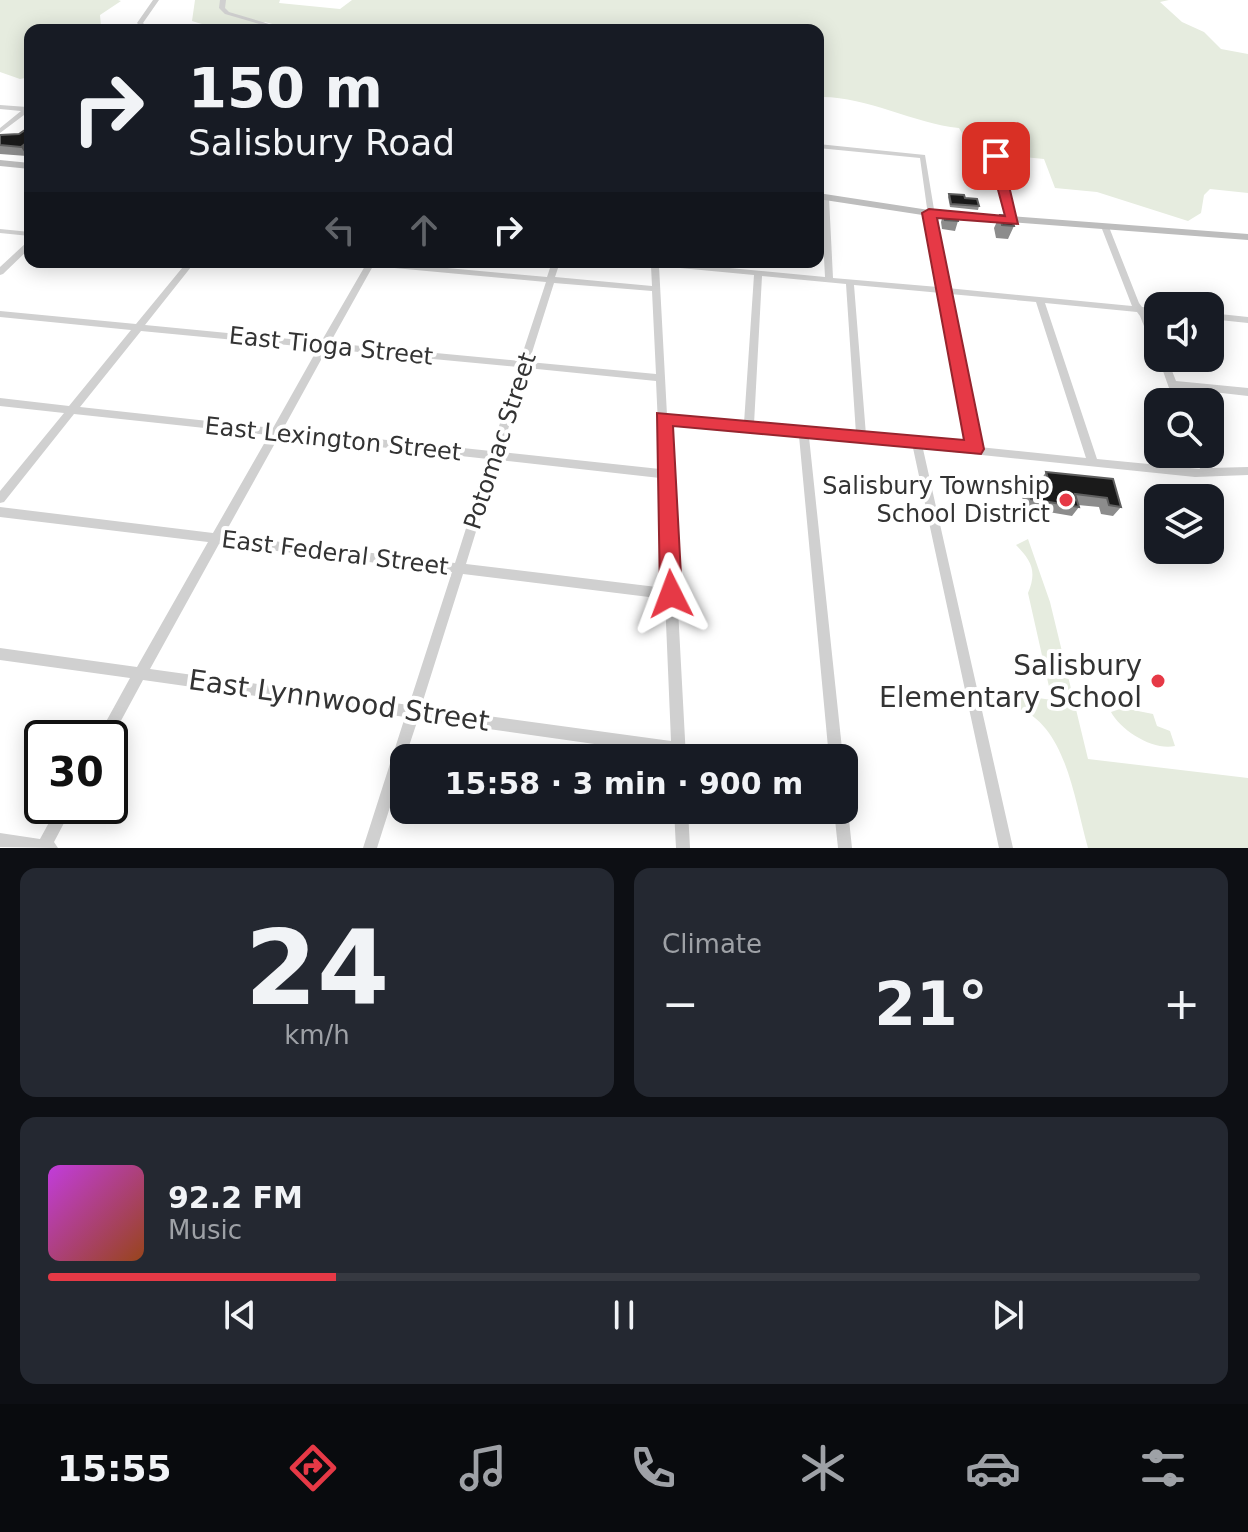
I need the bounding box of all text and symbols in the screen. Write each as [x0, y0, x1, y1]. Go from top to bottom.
text: 150 m [188, 55, 383, 120]
icon: right [56, 56, 160, 160]
text: Salisbury Road [188, 122, 455, 163]
pin [962, 122, 1030, 190]
icon: arrive [974, 134, 1018, 178]
icon: left [318, 208, 362, 252]
icon: ahead [402, 208, 446, 252]
icon: right [486, 208, 530, 252]
map controls [1144, 292, 1224, 564]
button: sound [1144, 292, 1224, 372]
street label: East Tioga Street [228, 321, 434, 371]
street label: Potomac Street [458, 349, 542, 533]
button: search [1144, 388, 1224, 468]
street label: East Lexington Street [203, 412, 463, 466]
place label: Salisbury Township School District [822, 472, 1050, 528]
button: layers [1144, 484, 1224, 564]
marker: Salisbury Township School District [1057, 491, 1075, 509]
street label: East Federal Street [220, 525, 450, 581]
position arrow [629, 552, 713, 636]
place label: Salisbury Elementary School [879, 649, 1142, 714]
street label: East Lynnwood Street [186, 663, 491, 738]
marker: Salisbury Elementary School [1149, 672, 1167, 690]
speed limit sign: 30 [24, 720, 128, 824]
text: 15:58 · 3 min · 900 m [445, 766, 803, 801]
text: 24 [245, 907, 389, 1029]
text: Climate [662, 929, 762, 959]
text: 21° [874, 969, 988, 1039]
text: − [662, 978, 699, 1029]
text: + [1163, 978, 1200, 1029]
text: km/h [284, 1020, 350, 1050]
text: 92.2 FM [168, 1180, 303, 1215]
text: Music [168, 1215, 242, 1245]
icon: previous [218, 1293, 262, 1337]
icon: pause [602, 1293, 646, 1337]
icon: next [986, 1293, 1030, 1337]
icon: directions [285, 1440, 341, 1496]
icon: music [455, 1440, 511, 1496]
icon: phone [625, 1440, 681, 1496]
icon: climate [795, 1440, 851, 1496]
icon: car [965, 1440, 1021, 1496]
icon: filters [1135, 1440, 1191, 1496]
text: 15:55 [57, 1448, 172, 1489]

